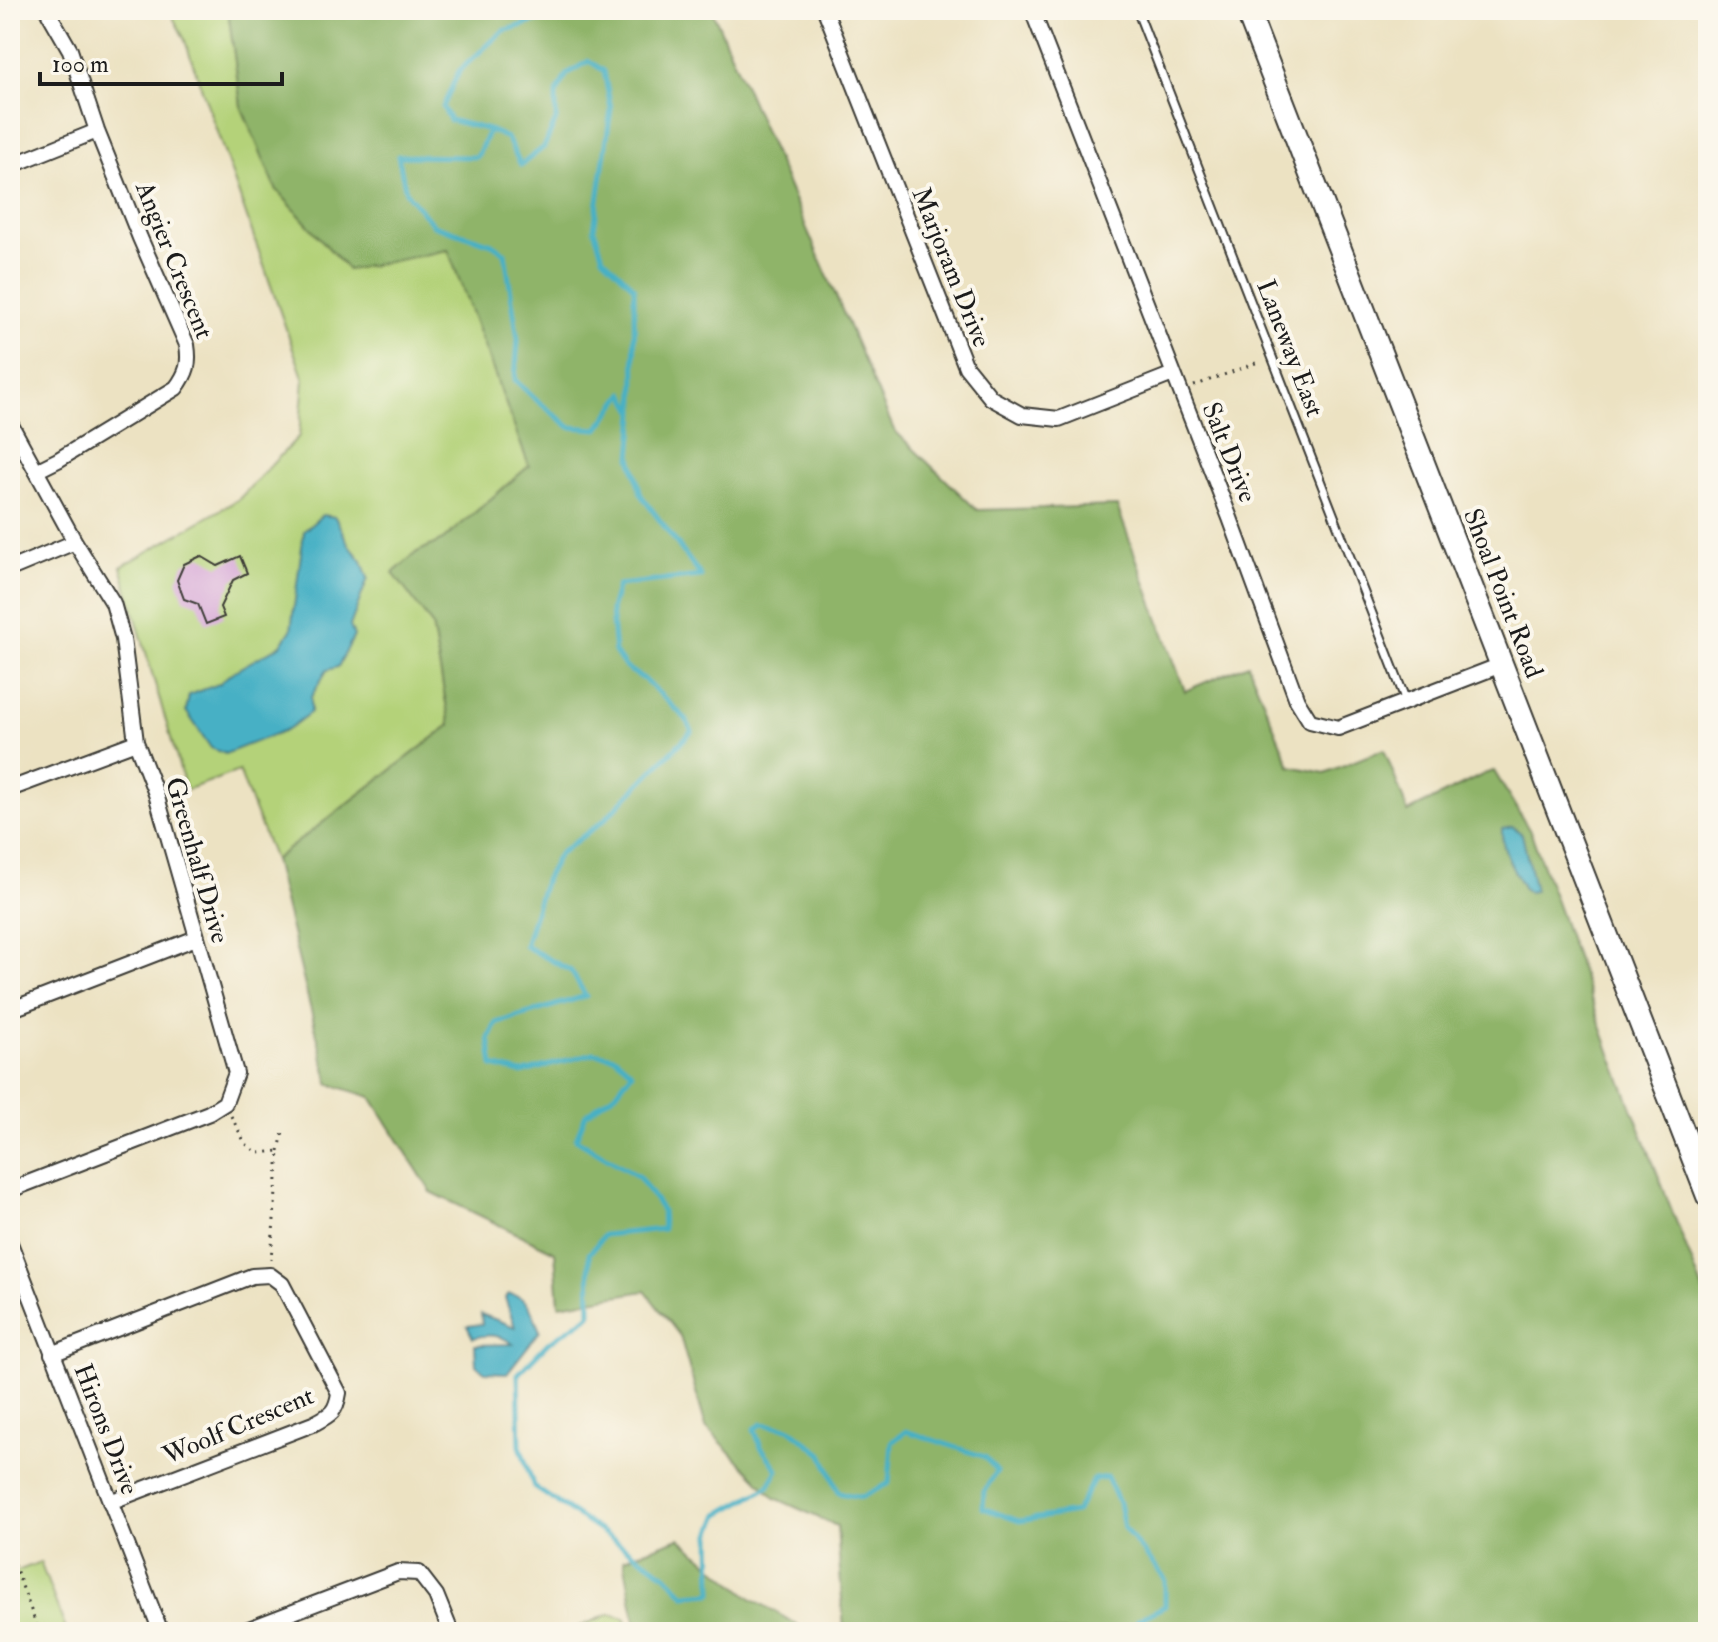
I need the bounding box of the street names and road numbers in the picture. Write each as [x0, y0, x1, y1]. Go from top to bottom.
street label: Angier Crescent [128, 176, 220, 344]
street label: Marjoram Drive [904, 183, 998, 352]
street label: Laneway East [1249, 275, 1331, 421]
street label: Salt Drive [1195, 398, 1264, 507]
street label: Shoal Point Road [1456, 504, 1550, 683]
street label: Greenhalf Drive [158, 774, 236, 947]
street label: Hirons Drive [66, 1359, 146, 1499]
street label: Woolf Crescent [157, 1380, 319, 1472]

